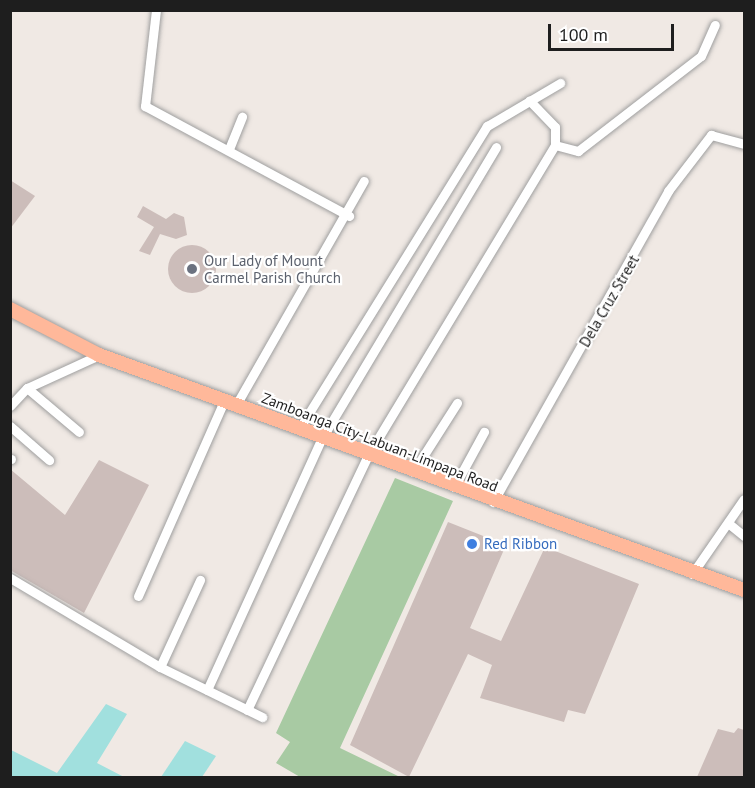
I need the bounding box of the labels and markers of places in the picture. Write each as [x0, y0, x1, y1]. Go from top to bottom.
place label: Our Lady of Mount Carmel Parish Church [204, 251, 341, 286]
marker: Our Lady of Mount Carmel Parish Church [185, 262, 199, 276]
place label: Red Ribbon [484, 535, 557, 553]
marker: Red Ribbon [465, 537, 479, 551]

